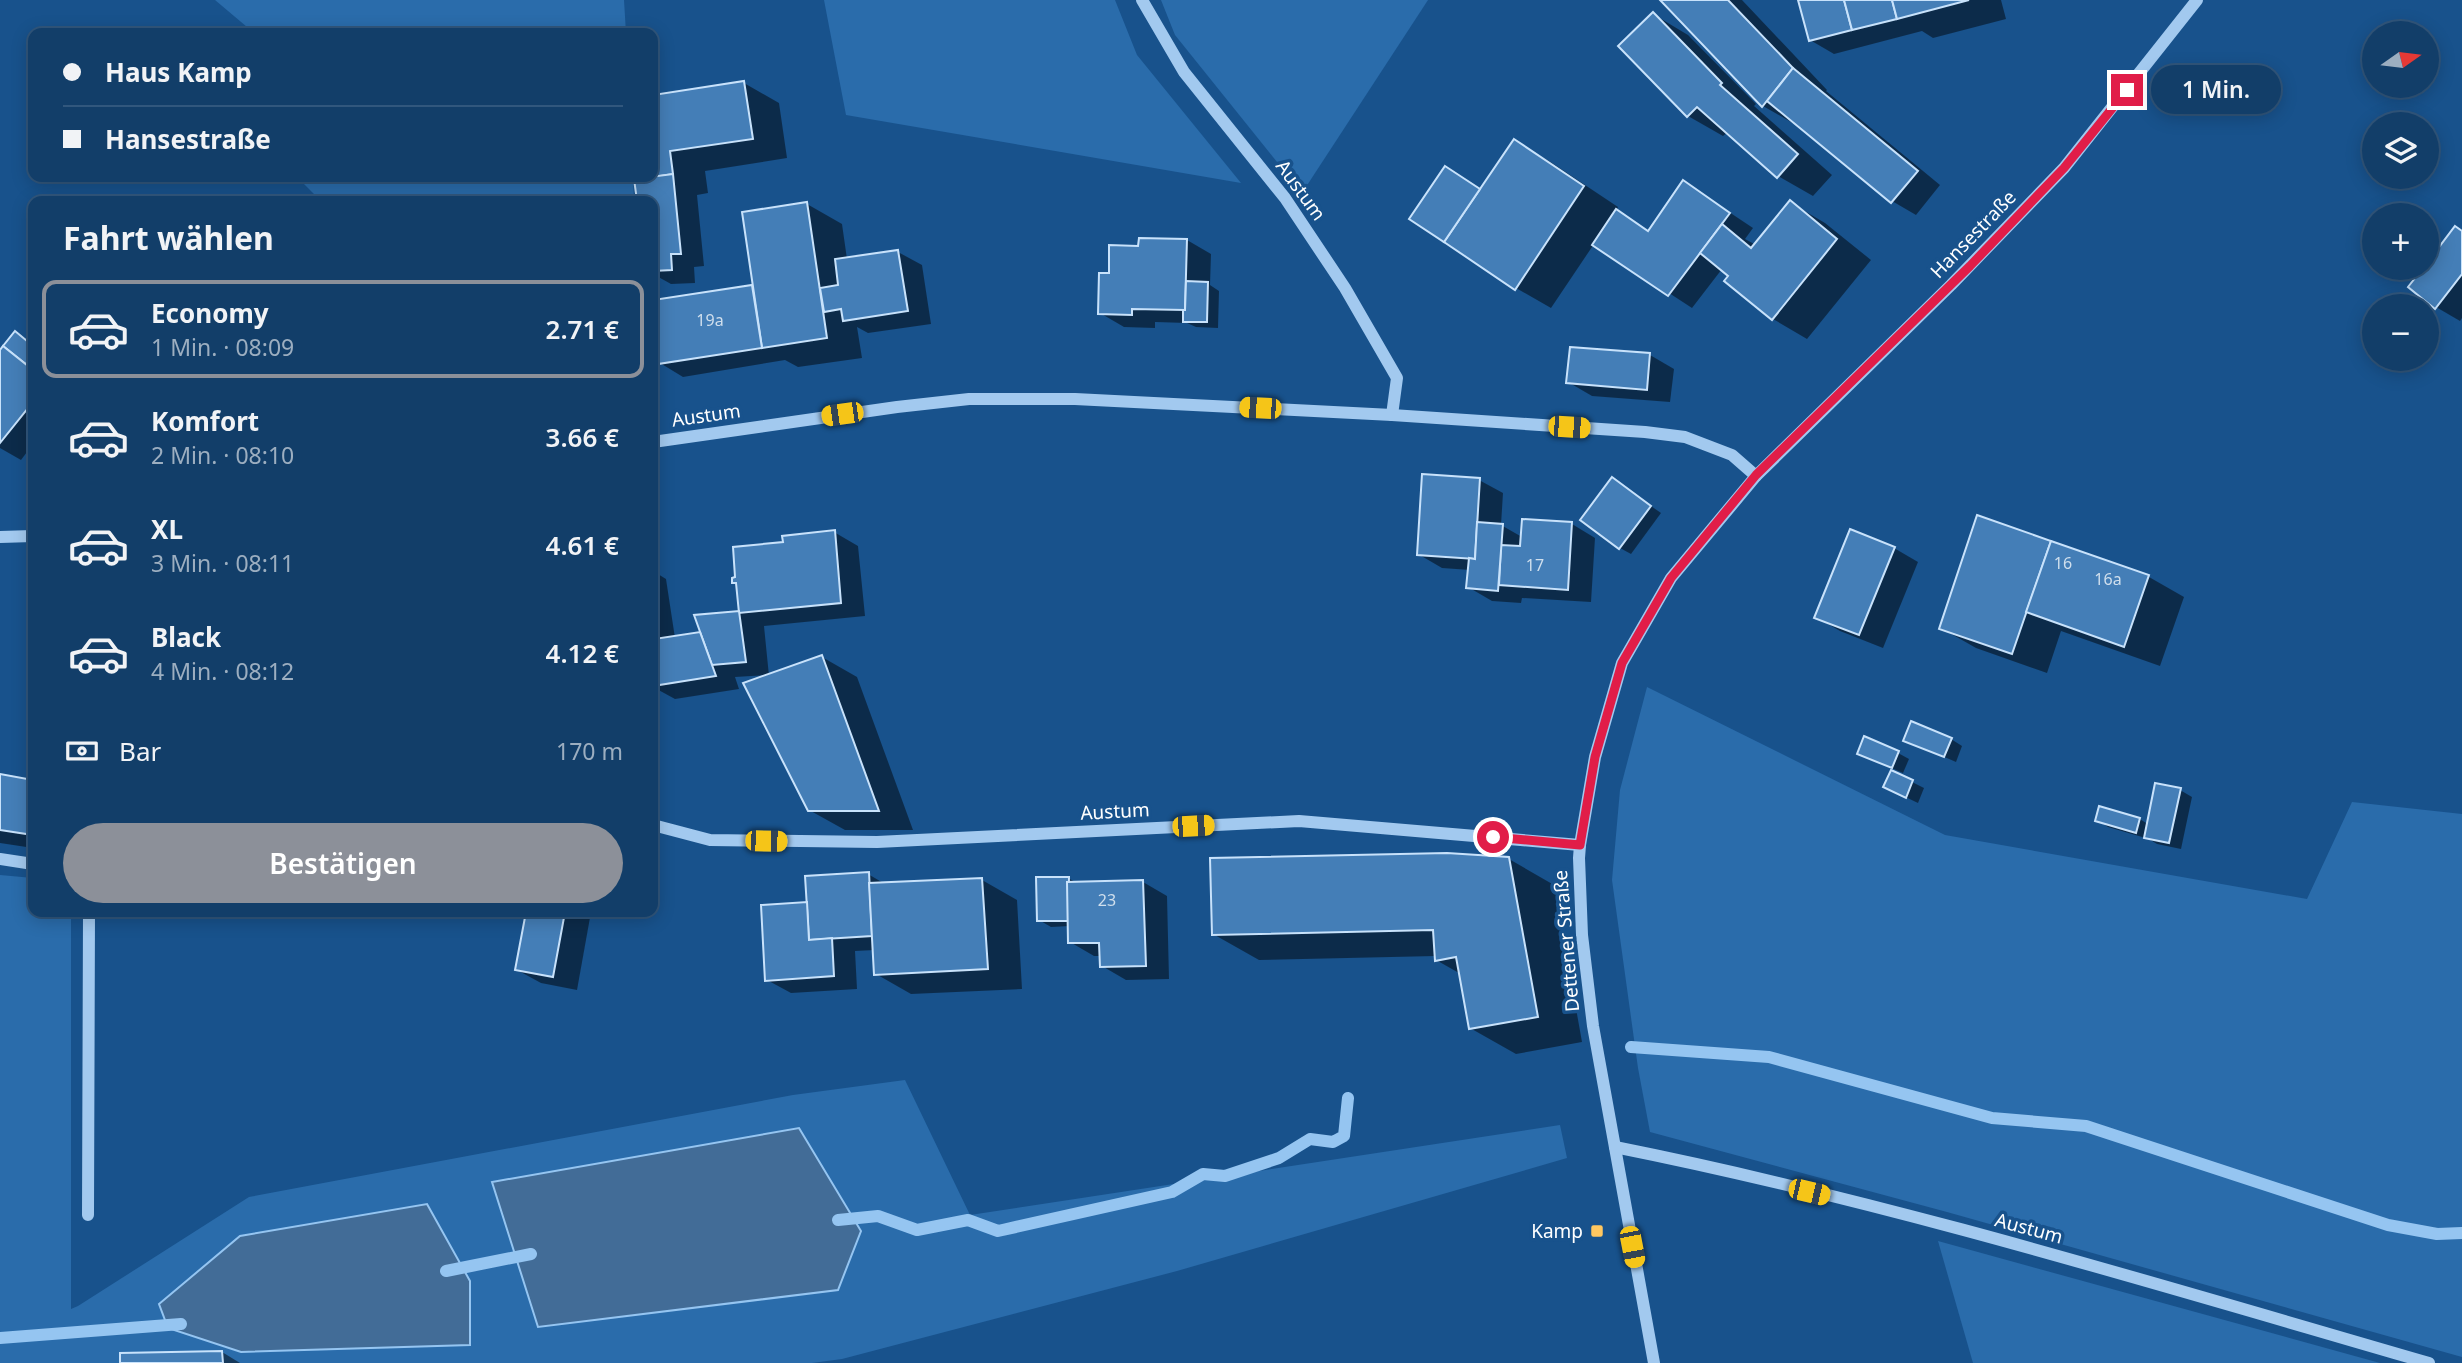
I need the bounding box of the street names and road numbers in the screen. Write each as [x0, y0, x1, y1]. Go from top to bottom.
street label: Austum [1270, 154, 1332, 226]
street label: Hansestraße [1924, 184, 2022, 284]
street label: Austum [670, 397, 742, 433]
street label: Austum [1080, 796, 1150, 826]
street label: Dettener Straße [1547, 869, 1585, 1013]
street label: Austum [1992, 1206, 2066, 1250]

